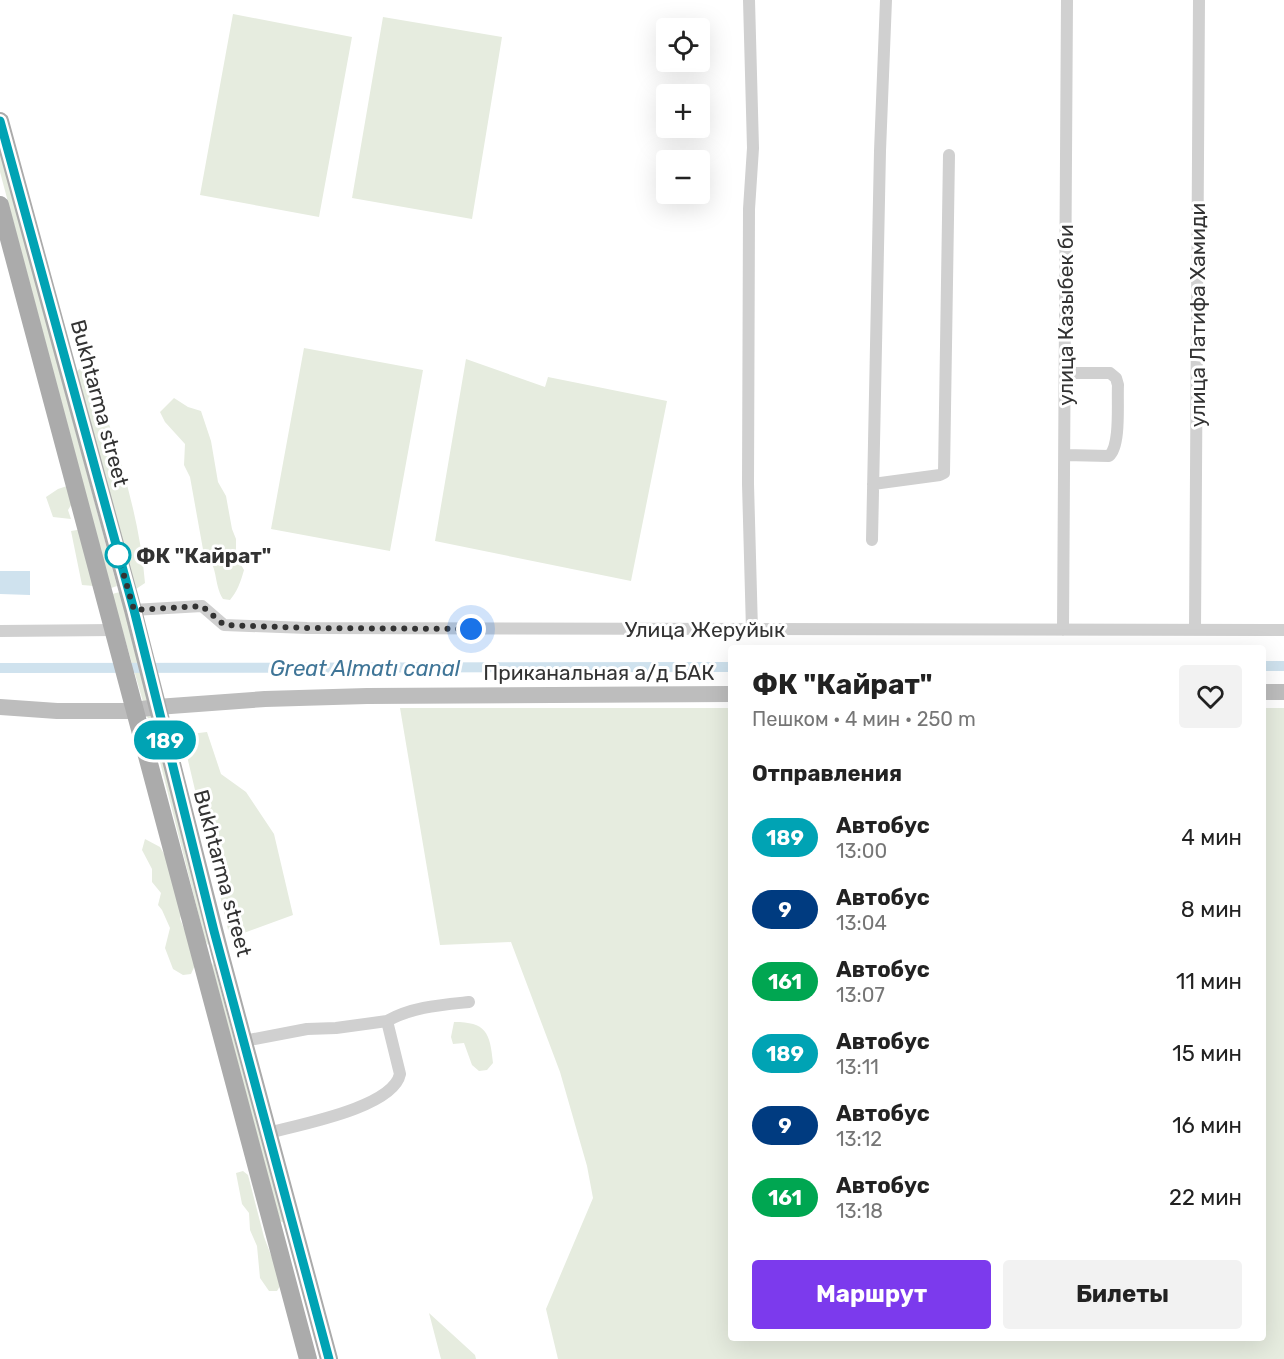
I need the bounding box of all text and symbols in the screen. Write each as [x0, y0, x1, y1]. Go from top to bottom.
map controls [656, 18, 710, 204]
button: locate [656, 18, 710, 72]
button: + [656, 84, 710, 138]
button: − [656, 150, 710, 204]
street label: улица Латифа Хамиди [1185, 203, 1210, 427]
street label: улица Казыбек би [1053, 224, 1078, 406]
street label: Bukhtarma street [66, 317, 134, 489]
marker: ФК "Кайрат" [105, 542, 131, 568]
place label: ФК "Кайрат" [136, 543, 271, 568]
your location [456, 614, 486, 644]
street label: Улица Жеруйык [625, 617, 785, 642]
water label: Great Almatı canal [270, 655, 461, 682]
street label: Приканальная а/д БАК [483, 660, 715, 685]
button: heart [1179, 665, 1242, 728]
text: ФК "Кайрат" [752, 668, 932, 701]
text: Пешком · 4 мин · 250 m [752, 707, 976, 731]
line badge: 189 [130, 720, 200, 760]
text: 189 [146, 728, 184, 753]
text: Отправления [752, 760, 902, 787]
street label: Bukhtarma street [189, 787, 257, 959]
text: Автобус [836, 812, 930, 839]
text: 4 мин [1181, 824, 1242, 851]
text: 189 [766, 825, 804, 850]
text: 13:00 [836, 839, 887, 863]
text: Автобус [836, 884, 930, 911]
text: 8 мин [1181, 896, 1242, 923]
text: 9 [778, 897, 792, 922]
text: 13:04 [836, 911, 887, 935]
text: Автобус [836, 956, 930, 983]
text: 11 мин [1176, 968, 1242, 995]
text: 161 [768, 969, 802, 994]
text: 13:07 [836, 983, 885, 1007]
text: Автобус [836, 1028, 930, 1055]
text: 15 мин [1172, 1040, 1242, 1067]
text: 189 [766, 1041, 804, 1066]
text: 13:11 [836, 1055, 879, 1079]
text: Автобус [836, 1100, 930, 1127]
text: 16 мин [1172, 1112, 1242, 1139]
text: 9 [778, 1113, 792, 1138]
text: 13:12 [836, 1127, 882, 1151]
text: Автобус [836, 1172, 930, 1199]
text: 22 мин [1169, 1184, 1242, 1211]
text: 161 [768, 1185, 802, 1210]
text: 13:18 [836, 1199, 883, 1223]
button: Маршрут [752, 1260, 991, 1329]
button: Билеты [1003, 1260, 1242, 1329]

